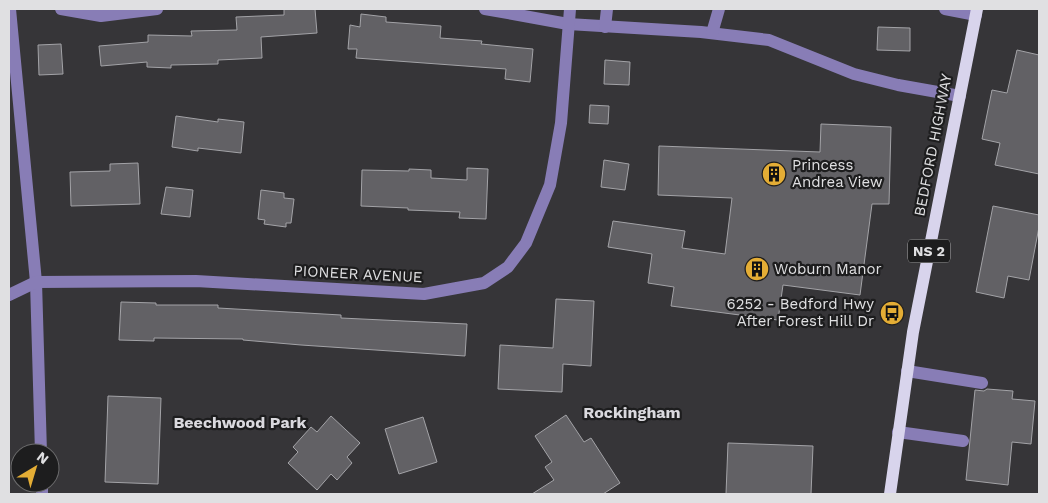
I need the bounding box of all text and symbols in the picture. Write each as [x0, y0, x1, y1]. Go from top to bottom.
street label: BEDFORD HIGHWAY [910, 72, 956, 218]
place label: Princess Andrea View [792, 156, 883, 191]
building icon: Princess Andrea View [761, 161, 787, 187]
road number: NS 2 [908, 240, 950, 262]
building icon: Woburn Manor [744, 256, 770, 282]
place label: Woburn Manor [774, 260, 882, 278]
street label: PIONEER AVENUE [293, 262, 423, 286]
place label: 6252 - Bedford Hwy After Forest Hill Dr [727, 295, 874, 330]
bus stop icon: 6252 - Bedford Hwy After Forest Hill Dr [879, 300, 905, 326]
district label: Rockingham [583, 403, 681, 422]
district label: Beechwood Park [173, 413, 307, 432]
north arrow [10, 443, 60, 493]
text: N [34, 448, 52, 467]

